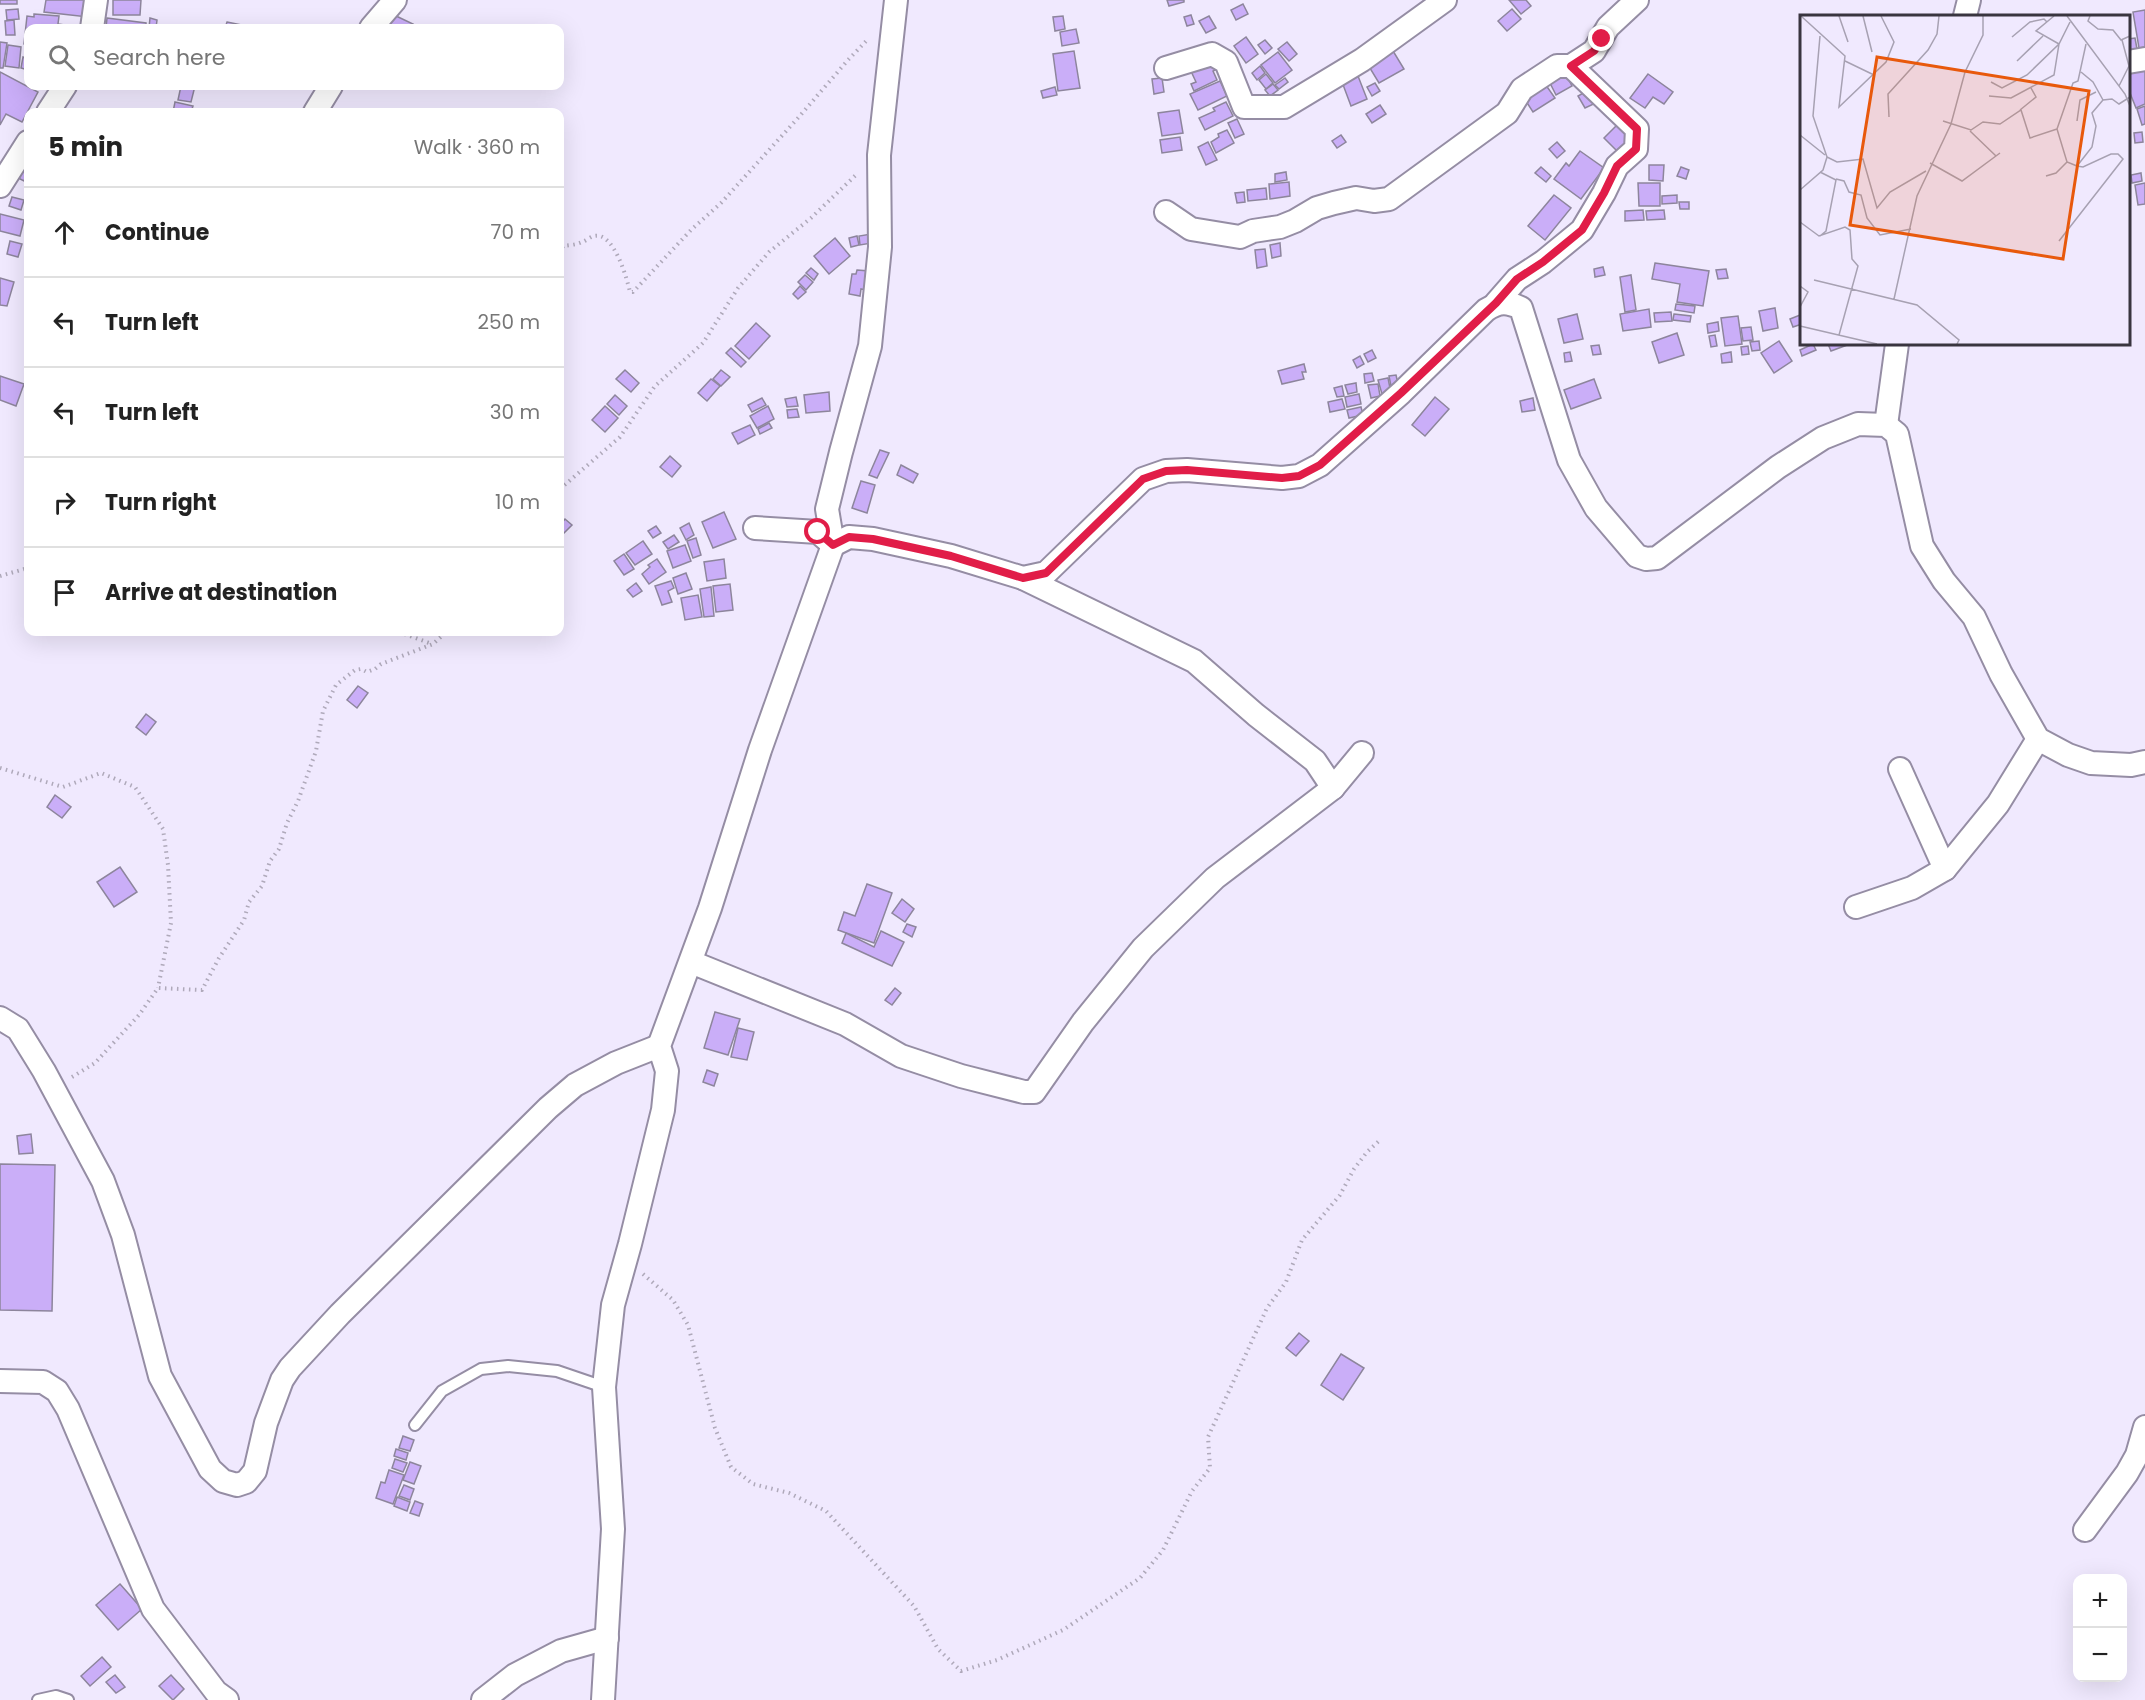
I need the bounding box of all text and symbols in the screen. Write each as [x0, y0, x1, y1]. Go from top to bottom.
inset map [1800, 15, 2130, 345]
search box [24, 24, 564, 90]
route end [1588, 25, 1614, 51]
icon: search [45, 41, 78, 74]
text: Search here [93, 42, 226, 73]
text: 5 min [48, 129, 123, 165]
text: Walk · 360 m [414, 133, 540, 161]
icon: ahead [48, 216, 81, 249]
text: Continue [105, 217, 209, 248]
text: 70 m [491, 218, 540, 246]
icon: left [48, 306, 81, 339]
text: Turn left [105, 307, 199, 338]
text: 250 m [477, 308, 540, 336]
icon: left [48, 396, 81, 429]
text: Turn left [105, 397, 199, 428]
text: 30 m [490, 398, 540, 426]
icon: right [48, 486, 81, 519]
text: Turn right [105, 487, 216, 518]
text: 10 m [495, 488, 540, 516]
route start [804, 518, 830, 544]
icon: arrive [48, 576, 81, 609]
text: Arrive at destination [105, 577, 337, 608]
map controls [2073, 1574, 2127, 1682]
button: + [2073, 1574, 2127, 1628]
button: − [2073, 1628, 2127, 1682]

